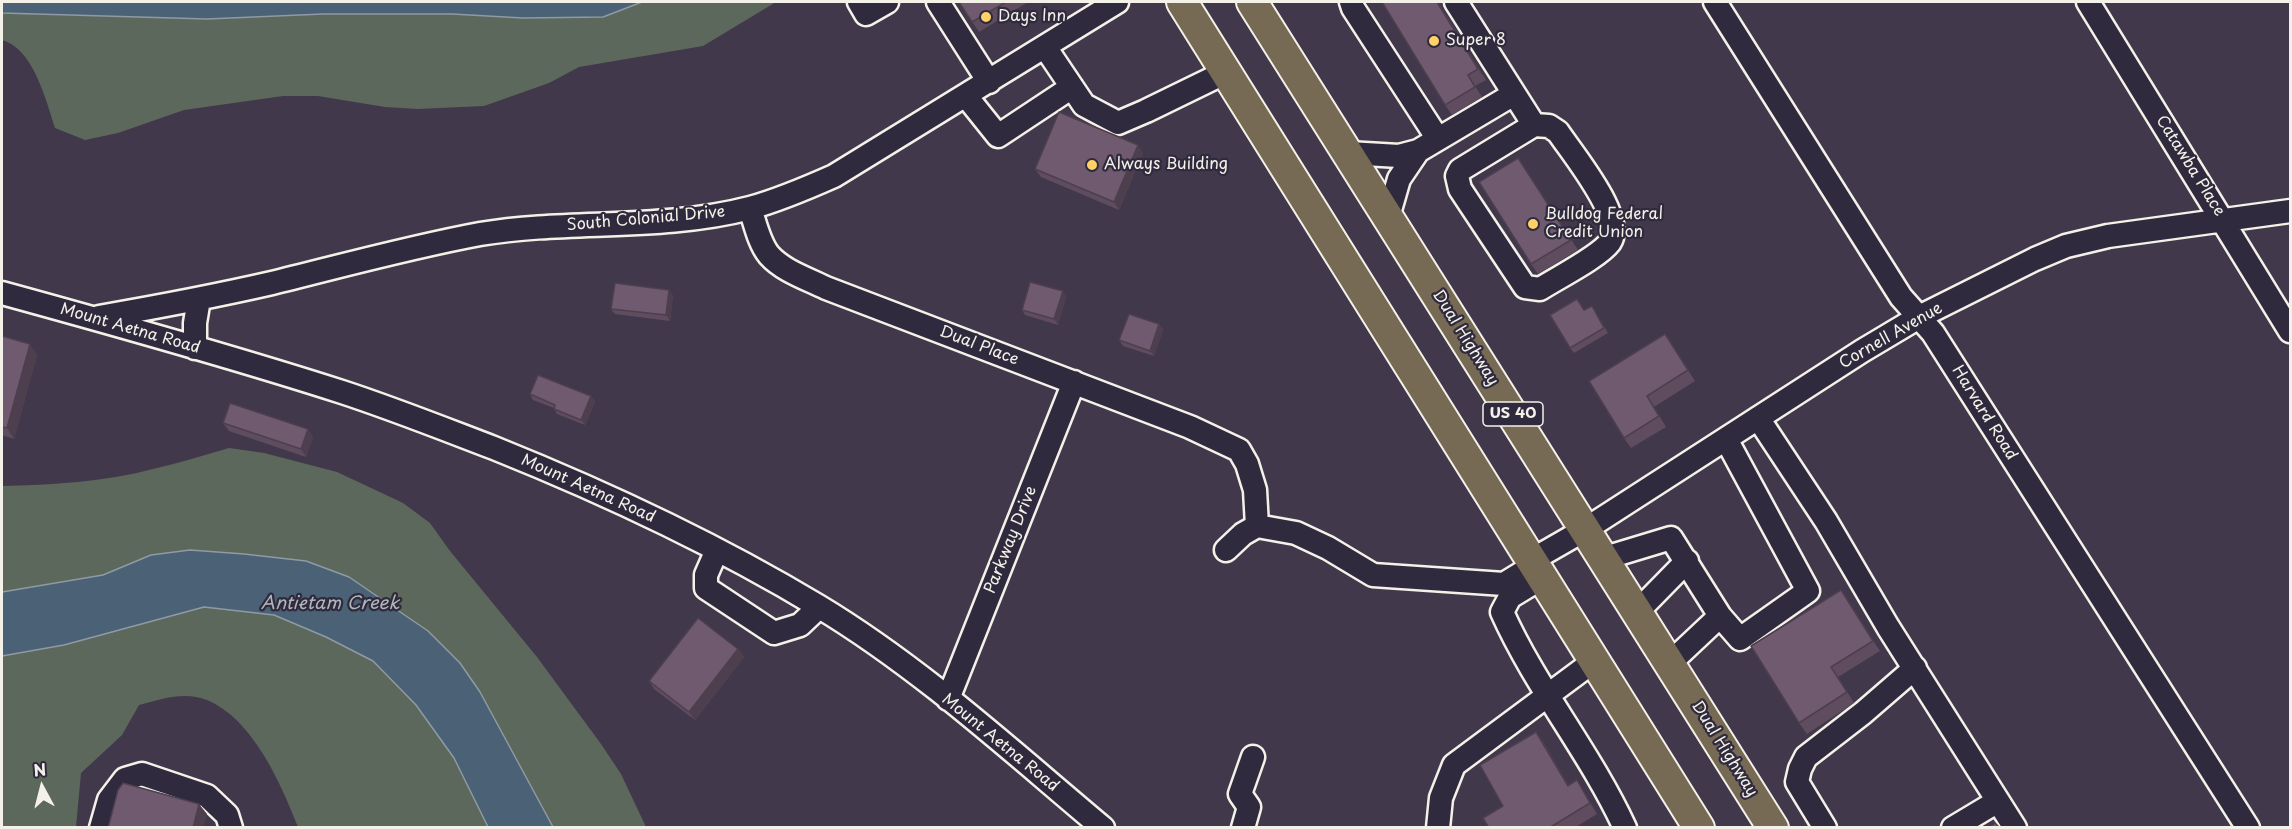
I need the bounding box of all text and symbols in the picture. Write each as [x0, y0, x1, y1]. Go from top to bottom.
place label: Days Inn [998, 7, 1066, 27]
marker: Days Inn [979, 10, 993, 24]
place label: Super 8 [1446, 31, 1506, 51]
marker: Super 8 [1427, 34, 1441, 48]
street label: Catawba Place [2151, 112, 2229, 220]
place label: Always Building [1104, 155, 1228, 175]
marker: Always Building [1085, 158, 1099, 172]
street label: South Colonial Drive [566, 203, 726, 235]
place label: Bulldog Federal Credit Union [1545, 205, 1663, 243]
marker: Bulldog Federal Credit Union [1526, 217, 1540, 231]
street label: Dual Highway [1428, 287, 1502, 389]
street label: Cornell Avenue [1836, 299, 1946, 373]
street label: Mount Aetna Road [58, 300, 202, 358]
street label: Dual Place [937, 322, 1021, 370]
street label: Harvard Road [1947, 362, 2021, 464]
road number: US 40 [1483, 402, 1543, 426]
street label: Mount Aetna Road [518, 451, 658, 527]
street label: Parkway Drive [981, 483, 1041, 597]
water label: Antietam Creek [261, 593, 399, 615]
street label: Mount Aetna Road [938, 690, 1062, 796]
street label: Dual Highway [1687, 698, 1761, 800]
text: N [32, 756, 48, 782]
north arrow [12, 757, 72, 817]

